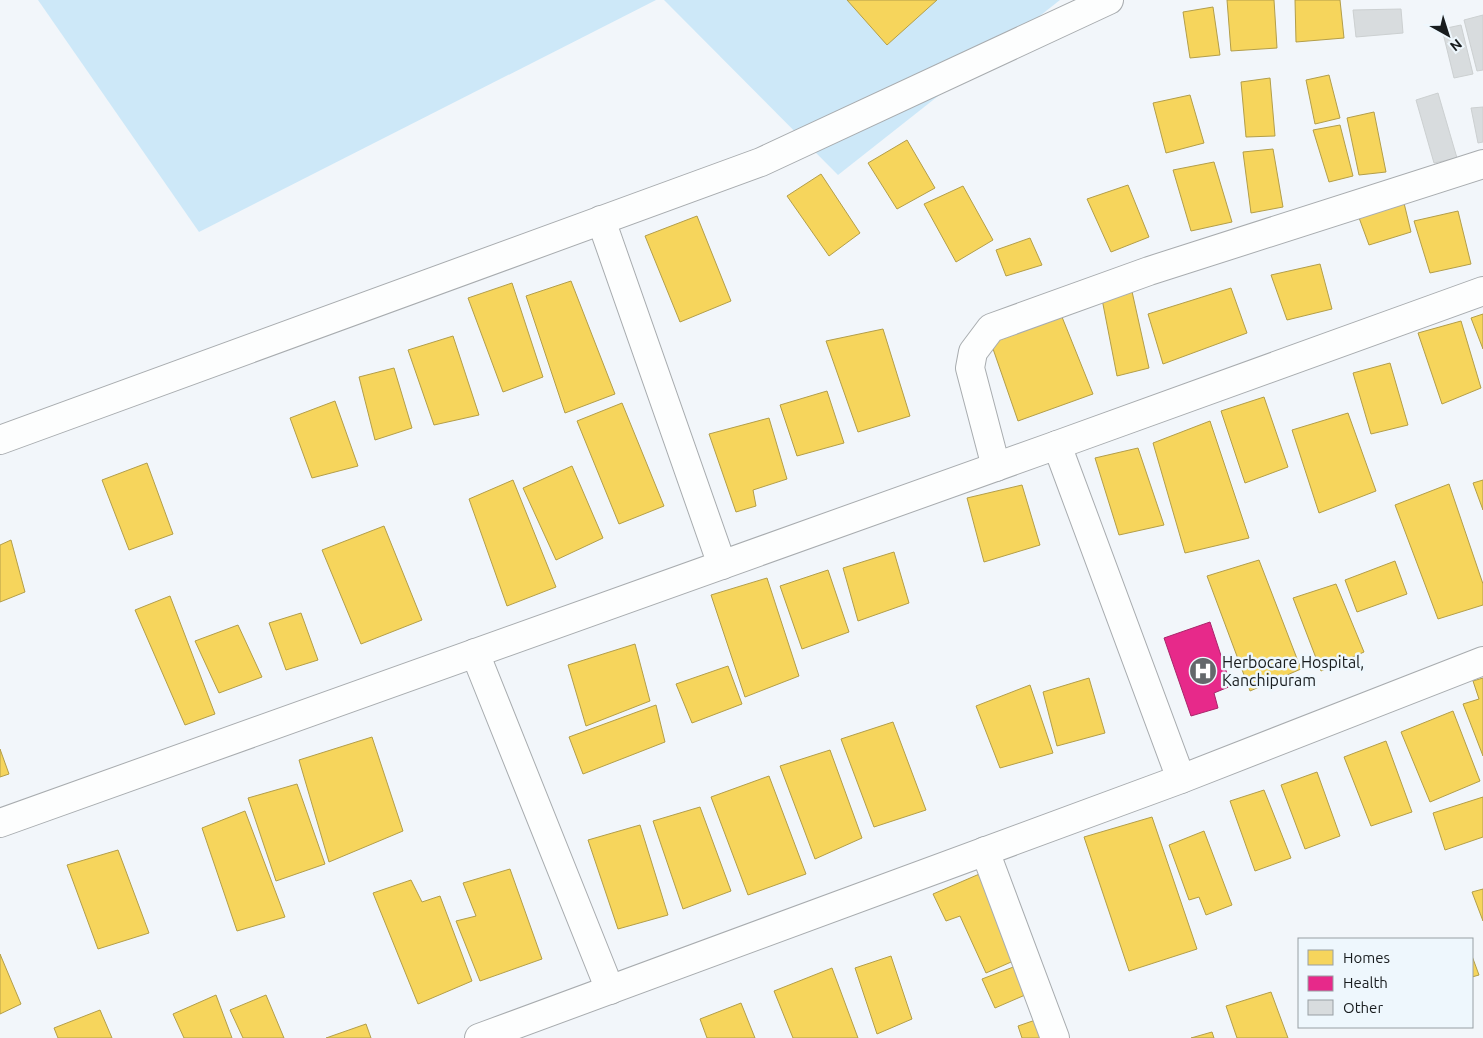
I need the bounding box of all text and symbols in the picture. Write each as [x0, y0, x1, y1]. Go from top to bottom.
north arrow [1423, 10, 1473, 60]
text: N [1447, 36, 1465, 55]
place label: Herbocare Hospital, Kanchipuram [1222, 653, 1364, 689]
hospital icon: Herbocare Hospital, Kanchipuram [1188, 656, 1218, 686]
legend [1298, 938, 1473, 1028]
text: Homes [1343, 949, 1390, 966]
text: Health [1343, 974, 1388, 991]
text: Other [1343, 999, 1383, 1016]

